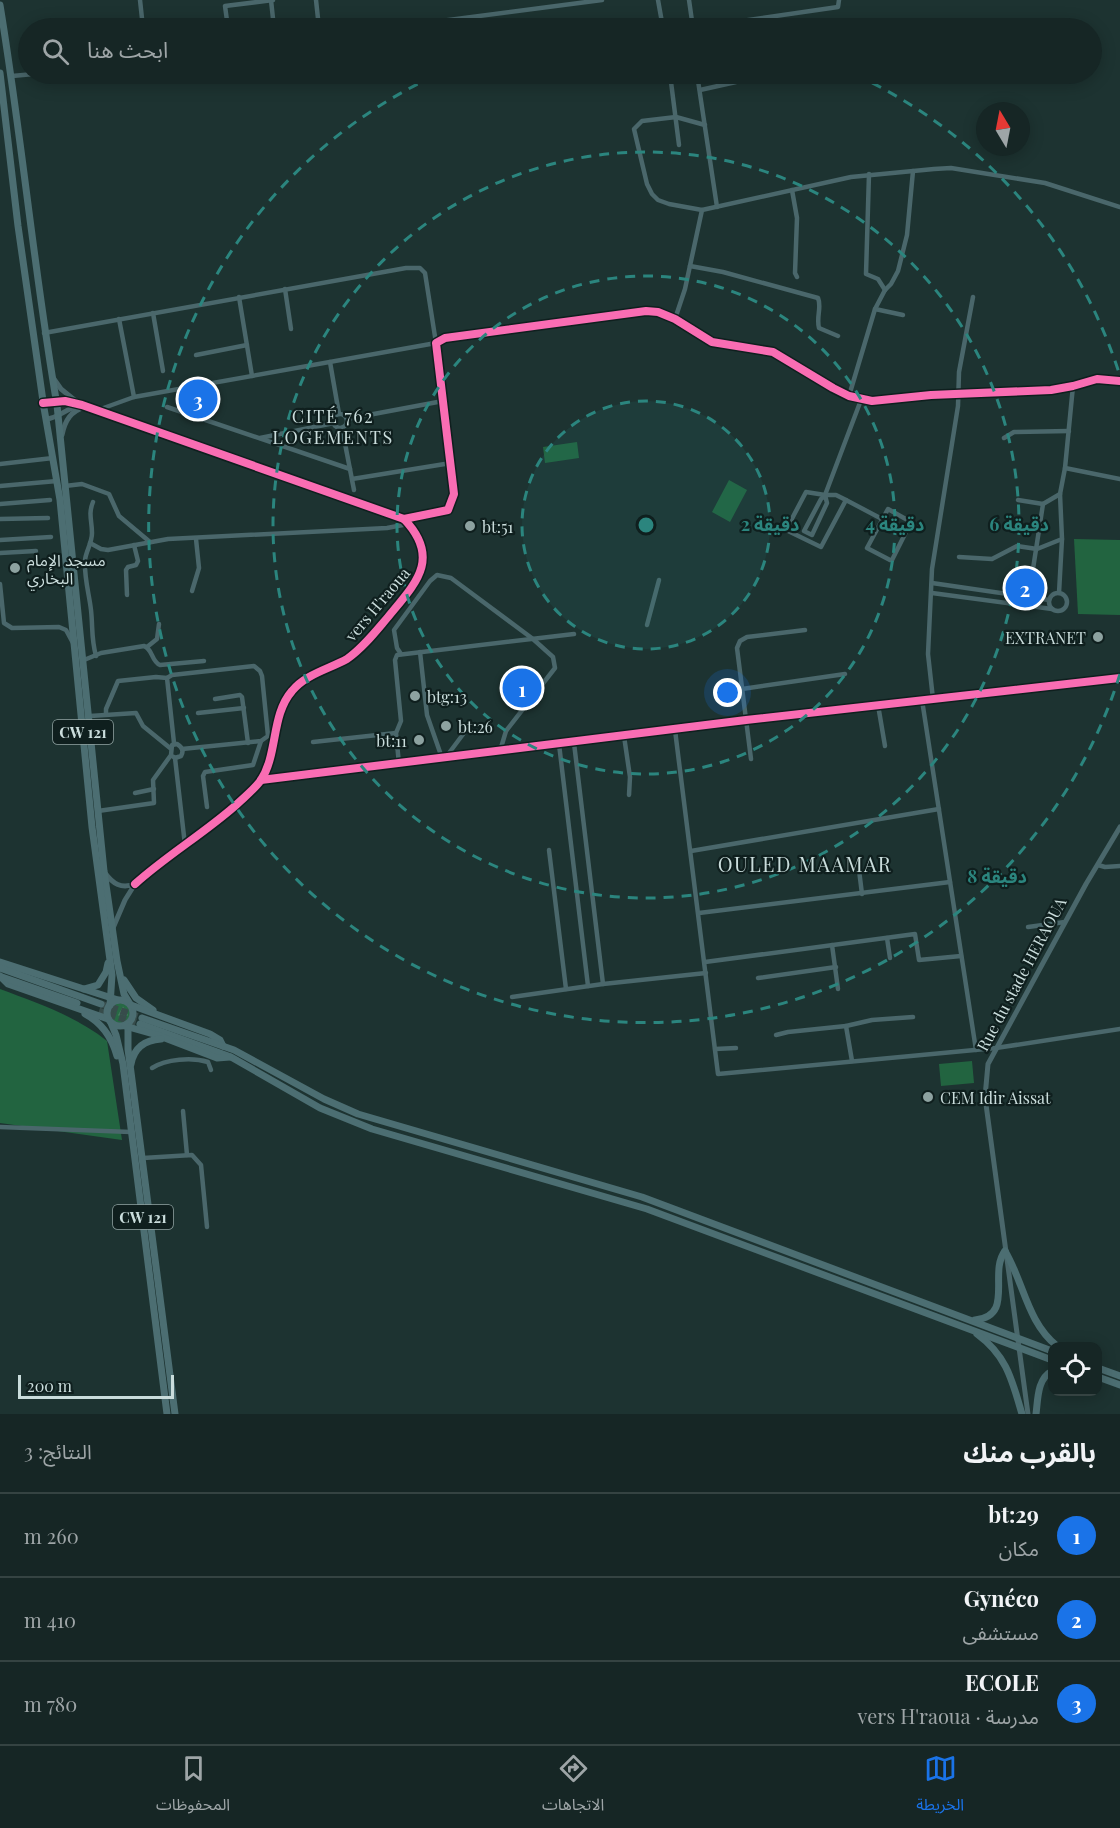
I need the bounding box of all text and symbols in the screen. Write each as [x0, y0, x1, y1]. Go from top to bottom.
search box [18, 18, 1102, 84]
text: ابحث هنا [87, 34, 168, 64]
icon: search [39, 35, 72, 68]
north arrow [976, 102, 1030, 156]
pin: 3 [178, 376, 218, 422]
district label: CITÉ 762 LOGEMENTS [272, 404, 394, 449]
text: 2 دقيقة [741, 512, 799, 536]
text: 4 دقيقة [866, 512, 924, 536]
text: 6 دقيقة [989, 512, 1049, 536]
centre of rings [636, 515, 656, 535]
place label: bt:51 [482, 516, 514, 537]
marker: bt:51 [463, 519, 477, 533]
place label: مسجد الإمام البخاري [27, 549, 106, 590]
marker: مسجد الإمام البخاري [8, 561, 22, 575]
street label: vers H'raoua [339, 563, 414, 646]
pin: 2 [1006, 566, 1044, 610]
place label: EXTRANET [1005, 627, 1086, 648]
marker: EXTRANET [1091, 630, 1105, 644]
pin: 1 [502, 666, 542, 710]
your location [713, 678, 742, 707]
place label: btg:13 [427, 686, 467, 707]
marker: btg:13 [408, 689, 422, 703]
place label: bt:26 [458, 716, 493, 737]
marker: bt:26 [439, 719, 453, 733]
road number: CW 121 [53, 720, 113, 744]
place label: bt:11 [376, 730, 407, 751]
marker: bt:11 [412, 733, 426, 747]
district label: OULED MAAMAR [718, 850, 892, 877]
text: 8 دقيقة [967, 864, 1027, 888]
street label: Rue du stade HERAOUA [972, 893, 1071, 1054]
place label: CEM Idir Aissat [940, 1087, 1051, 1108]
marker: CEM Idir Aissat [921, 1090, 935, 1104]
road number: CW 121 [113, 1205, 173, 1229]
map controls [1048, 1342, 1102, 1396]
button: locate [1048, 1342, 1102, 1396]
scale bar [18, 1372, 174, 1400]
text: 200 m [27, 1375, 72, 1396]
text: بالقرب منك [963, 1434, 1096, 1469]
text: النتائج: 3 [24, 1437, 92, 1464]
text: bt:29 [988, 1499, 1039, 1529]
text: 260 m [24, 1522, 79, 1549]
text: 1 [1073, 1522, 1080, 1549]
text: مكان [999, 1534, 1039, 1561]
text: Gynéco [964, 1583, 1039, 1613]
text: 410 m [24, 1606, 76, 1633]
text: 2 [1071, 1606, 1082, 1633]
text: مستشفى [962, 1618, 1039, 1645]
text: ECOLE [965, 1667, 1039, 1697]
text: 780 m [24, 1690, 77, 1717]
text: 3 [1072, 1690, 1081, 1717]
text: مدرسة · vers H'raoua [858, 1702, 1039, 1729]
tab: المحفوظات [156, 1752, 230, 1822]
tab: الاتجاهات [542, 1752, 604, 1822]
tab: الخريطة [916, 1752, 964, 1822]

